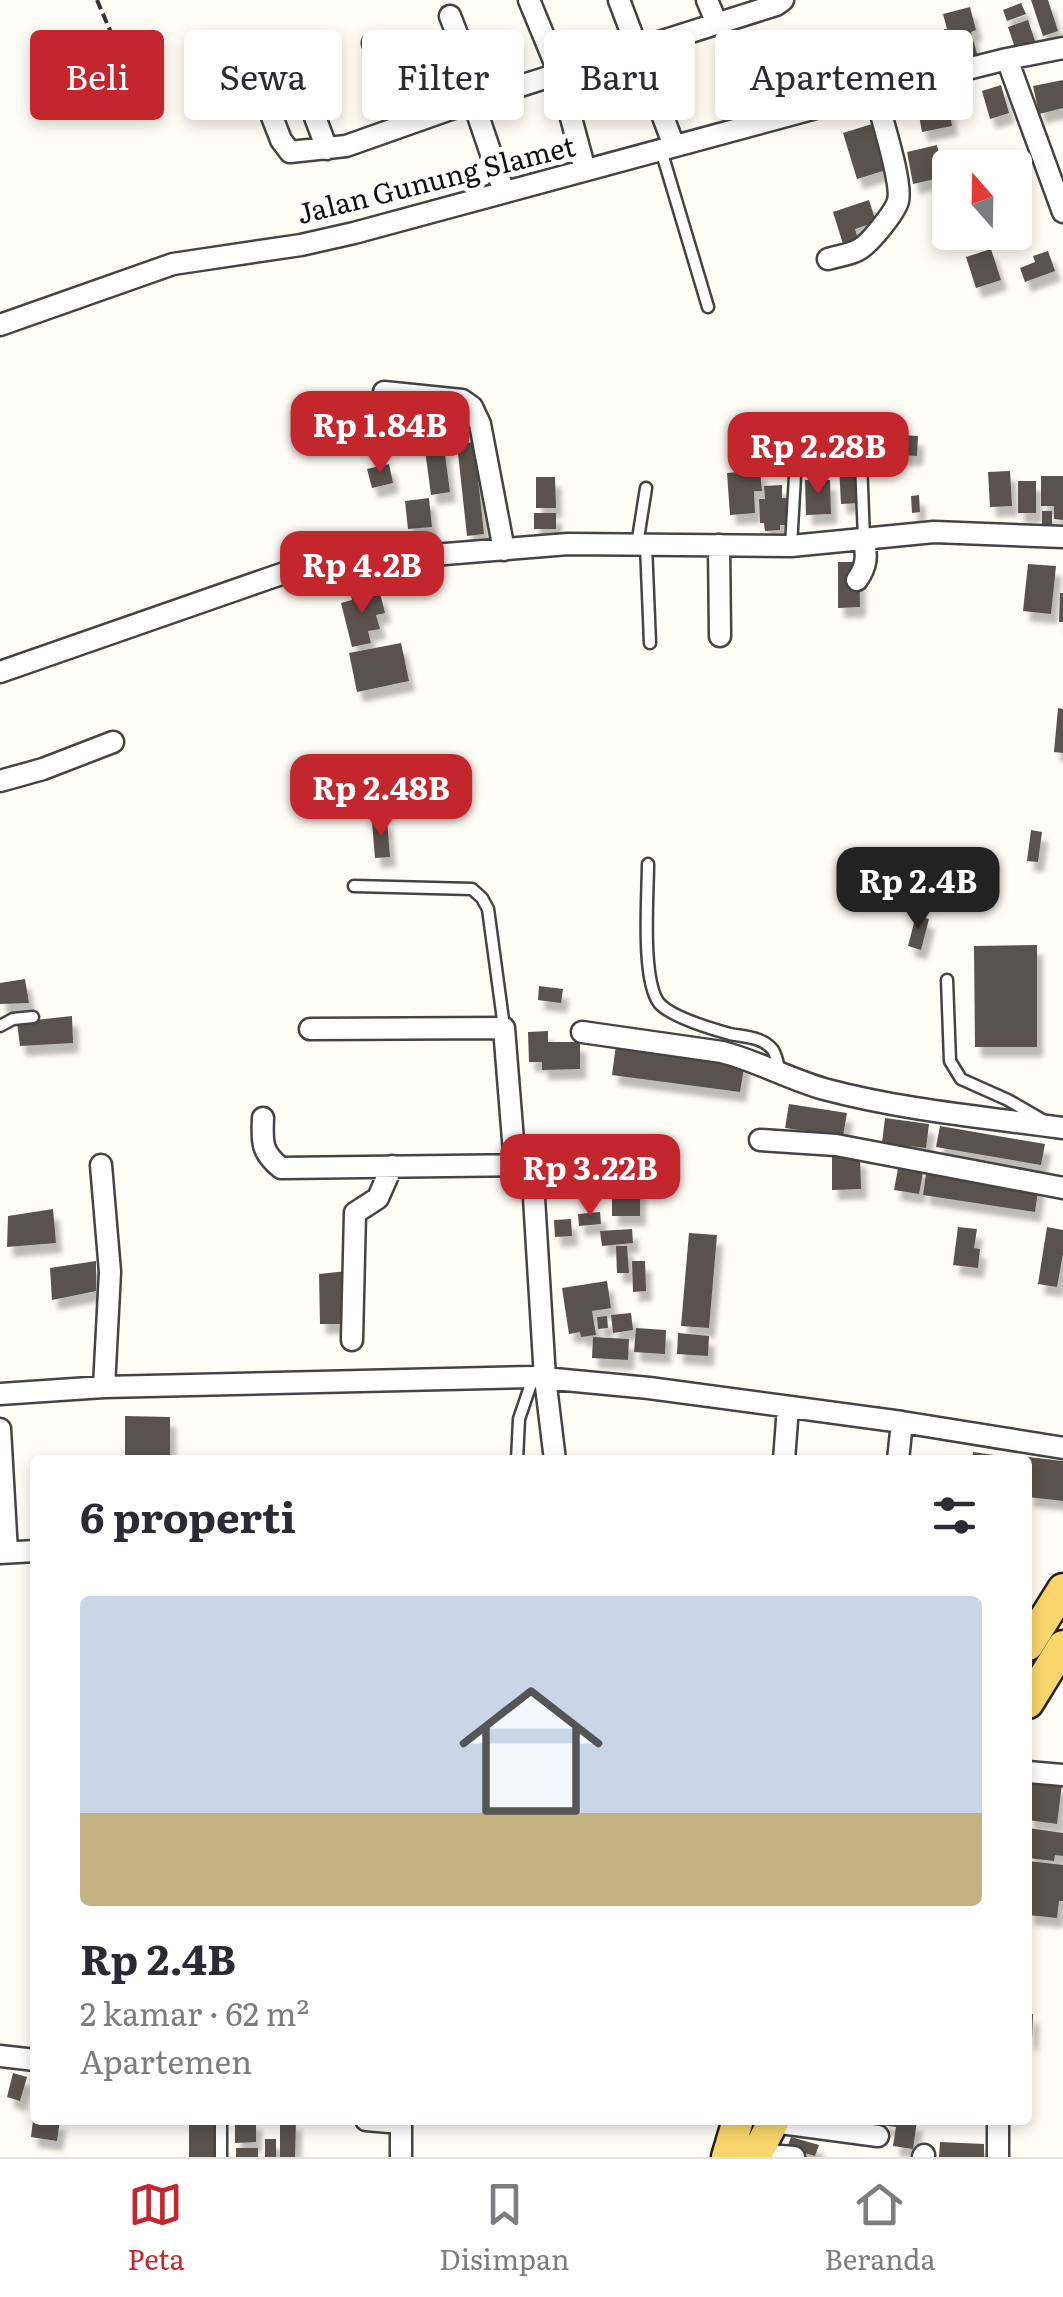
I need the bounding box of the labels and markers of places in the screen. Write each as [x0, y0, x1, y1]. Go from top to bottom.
pin: Rp 1.84B [277, 391, 483, 476]
pin: Rp 2.28B [715, 412, 921, 497]
pin: Rp 4.2B [270, 531, 454, 616]
pin: Rp 2.48B [278, 754, 484, 839]
pin: Rp 2.4B [826, 847, 1010, 932]
pin: Rp 3.22B [487, 1134, 693, 1219]

